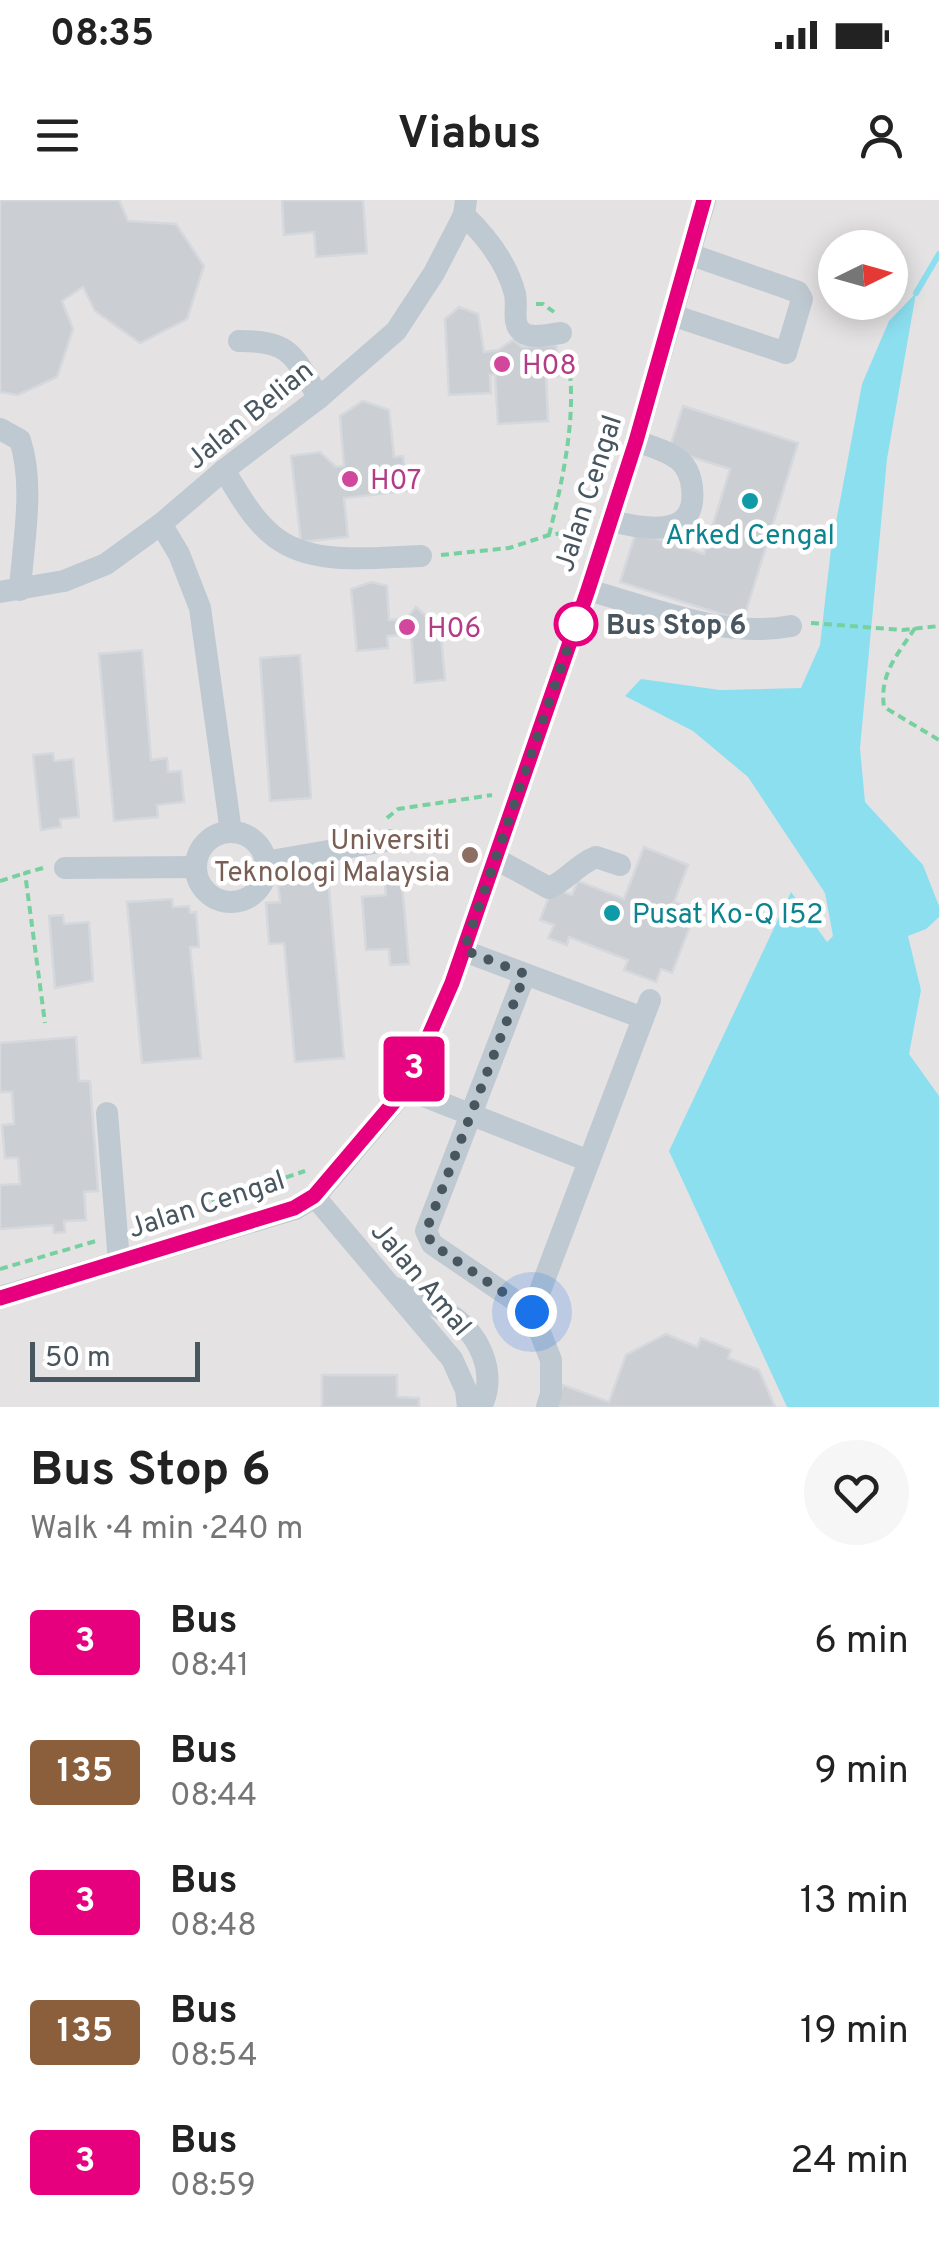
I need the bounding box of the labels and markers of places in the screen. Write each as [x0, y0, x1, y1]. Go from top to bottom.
place label: H08 [522, 349, 577, 385]
marker: H08 [491, 353, 513, 375]
place label: H07 [370, 464, 421, 500]
marker: H07 [339, 468, 361, 490]
marker: Arked Cengal [739, 490, 761, 512]
place label: Arked Cengal [665, 519, 835, 555]
marker: Bus Stop 6 [555, 603, 597, 645]
place label: Bus Stop 6 [606, 609, 746, 645]
place label: H06 [427, 612, 481, 648]
marker: H06 [396, 616, 418, 638]
place label: Universiti Teknologi Malaysia [214, 824, 450, 892]
marker: Universiti Teknologi Malaysia [459, 844, 481, 866]
place label: Pusat Ko-Q I52 [632, 898, 823, 934]
marker: Pusat Ko-Q I52 [601, 902, 623, 924]

